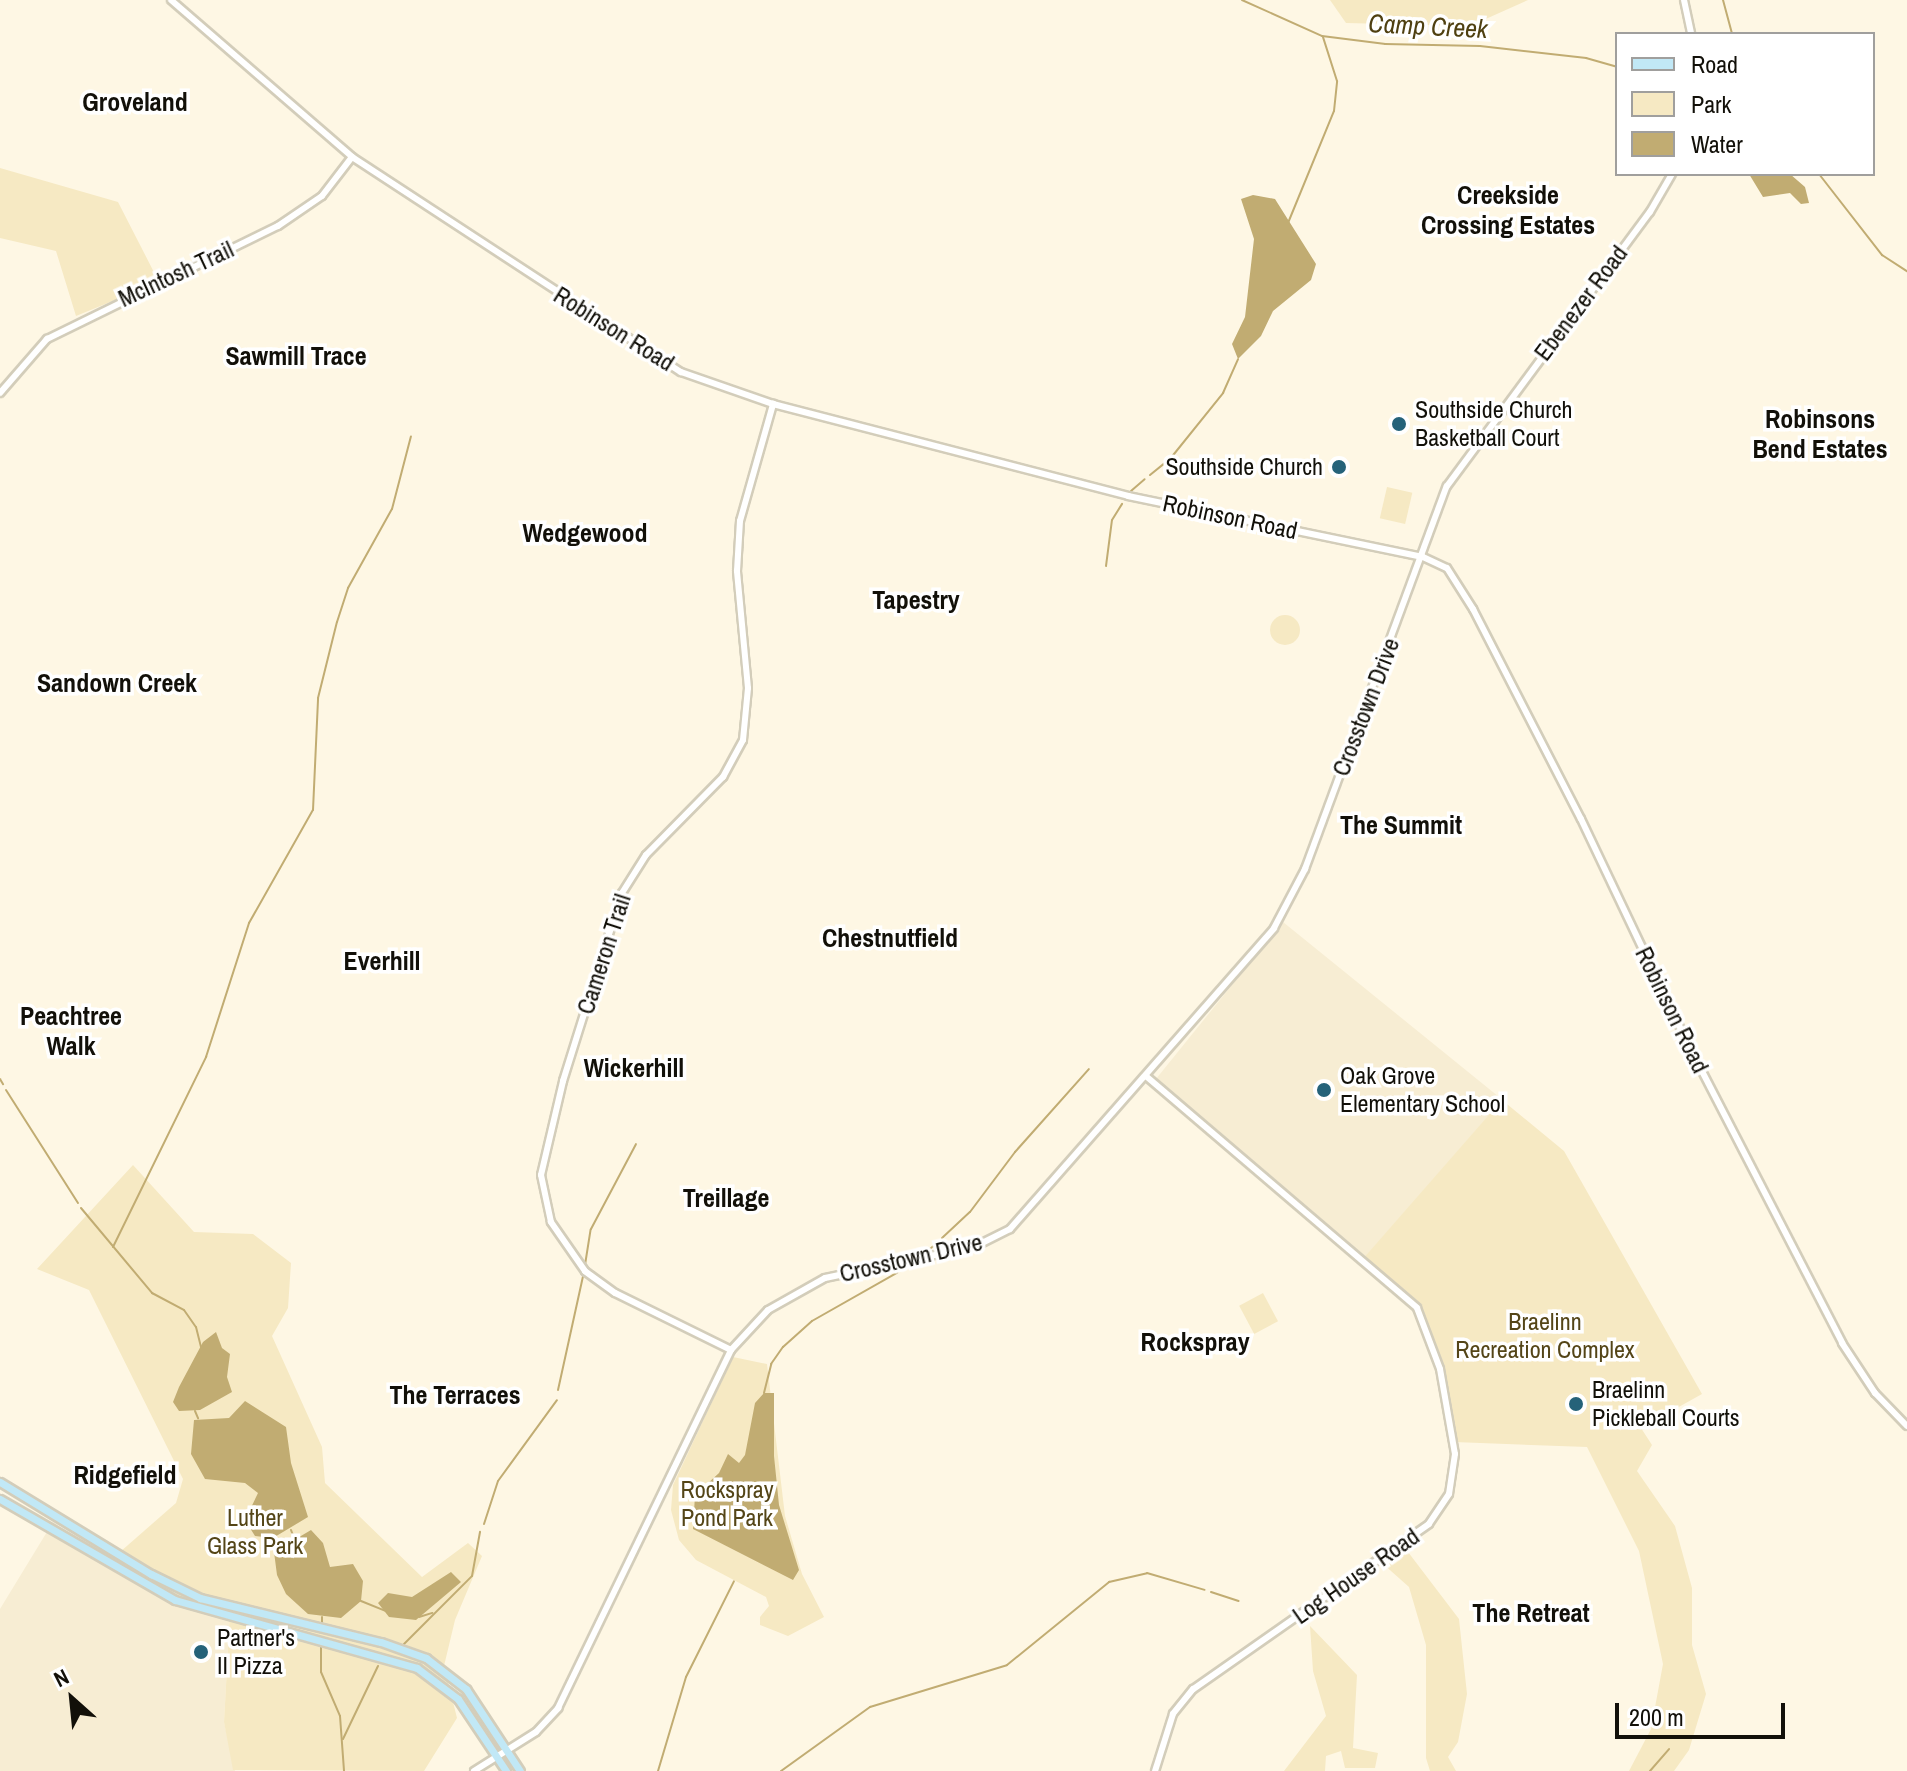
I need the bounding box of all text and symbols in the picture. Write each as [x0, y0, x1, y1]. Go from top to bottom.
water label: Camp Creek [1367, 7, 1489, 45]
legend [1615, 32, 1875, 176]
text: Road [1691, 48, 1738, 80]
district label: Groveland [82, 86, 188, 118]
text: Park [1691, 88, 1731, 120]
text: Water [1691, 128, 1743, 160]
district label: Creekside Crossing Estates [1421, 179, 1595, 240]
street label: McIntosh Trail [114, 235, 238, 313]
street label: Ebenezer Road [1528, 240, 1634, 366]
street label: Robinson Road [548, 281, 680, 377]
district label: Sawmill Trace [225, 340, 367, 372]
place label: Southside Church Basketball Court [1415, 396, 1573, 452]
district label: Robinsons Bend Estates [1752, 403, 1888, 464]
marker: Southside Church Basketball Court [1390, 415, 1408, 433]
place label: Southside Church [1165, 453, 1323, 481]
marker: Southside Church [1330, 458, 1348, 476]
street label: Robinson Road [1160, 489, 1300, 545]
district label: Wedgewood [522, 517, 648, 549]
district label: Tapestry [872, 584, 960, 616]
street label: Crosstown Drive [1326, 634, 1406, 780]
district label: Sandown Creek [37, 667, 197, 699]
district label: The Summit [1340, 809, 1462, 841]
street label: Cameron Trail [571, 890, 637, 1018]
district label: Chestnutfield [822, 922, 958, 954]
street label: Robinson Road [1629, 942, 1715, 1078]
district label: Everhill [343, 945, 421, 977]
district label: Peachtree Walk [20, 1000, 122, 1062]
district label: Wickerhill [584, 1052, 684, 1084]
place label: Oak Grove Elementary School [1340, 1062, 1505, 1118]
marker: Oak Grove Elementary School [1315, 1081, 1333, 1099]
district label: Treillage [683, 1182, 769, 1214]
street label: Crosstown Drive [837, 1228, 985, 1288]
park label: Braelinn Recreation Complex [1455, 1308, 1635, 1364]
district label: Rockspray [1140, 1326, 1250, 1358]
place label: Braelinn Pickleball Courts [1592, 1376, 1740, 1432]
district label: The Terraces [389, 1379, 521, 1411]
marker: Braelinn Pickleball Courts [1567, 1395, 1585, 1413]
district label: Ridgefield [73, 1459, 177, 1491]
park label: Rockspray Pond Park [681, 1476, 773, 1532]
park label: Luther Glass Park [207, 1504, 303, 1560]
street label: Log House Road [1287, 1522, 1425, 1630]
district label: The Retreat [1472, 1597, 1590, 1629]
place label: Partner's II Pizza [217, 1624, 295, 1680]
marker: Partner's II Pizza [192, 1643, 210, 1661]
north arrow [32, 1659, 112, 1739]
text: N [48, 1661, 74, 1694]
scale bar [1619, 1687, 1789, 1737]
text: 200 m [1629, 1701, 1684, 1733]

